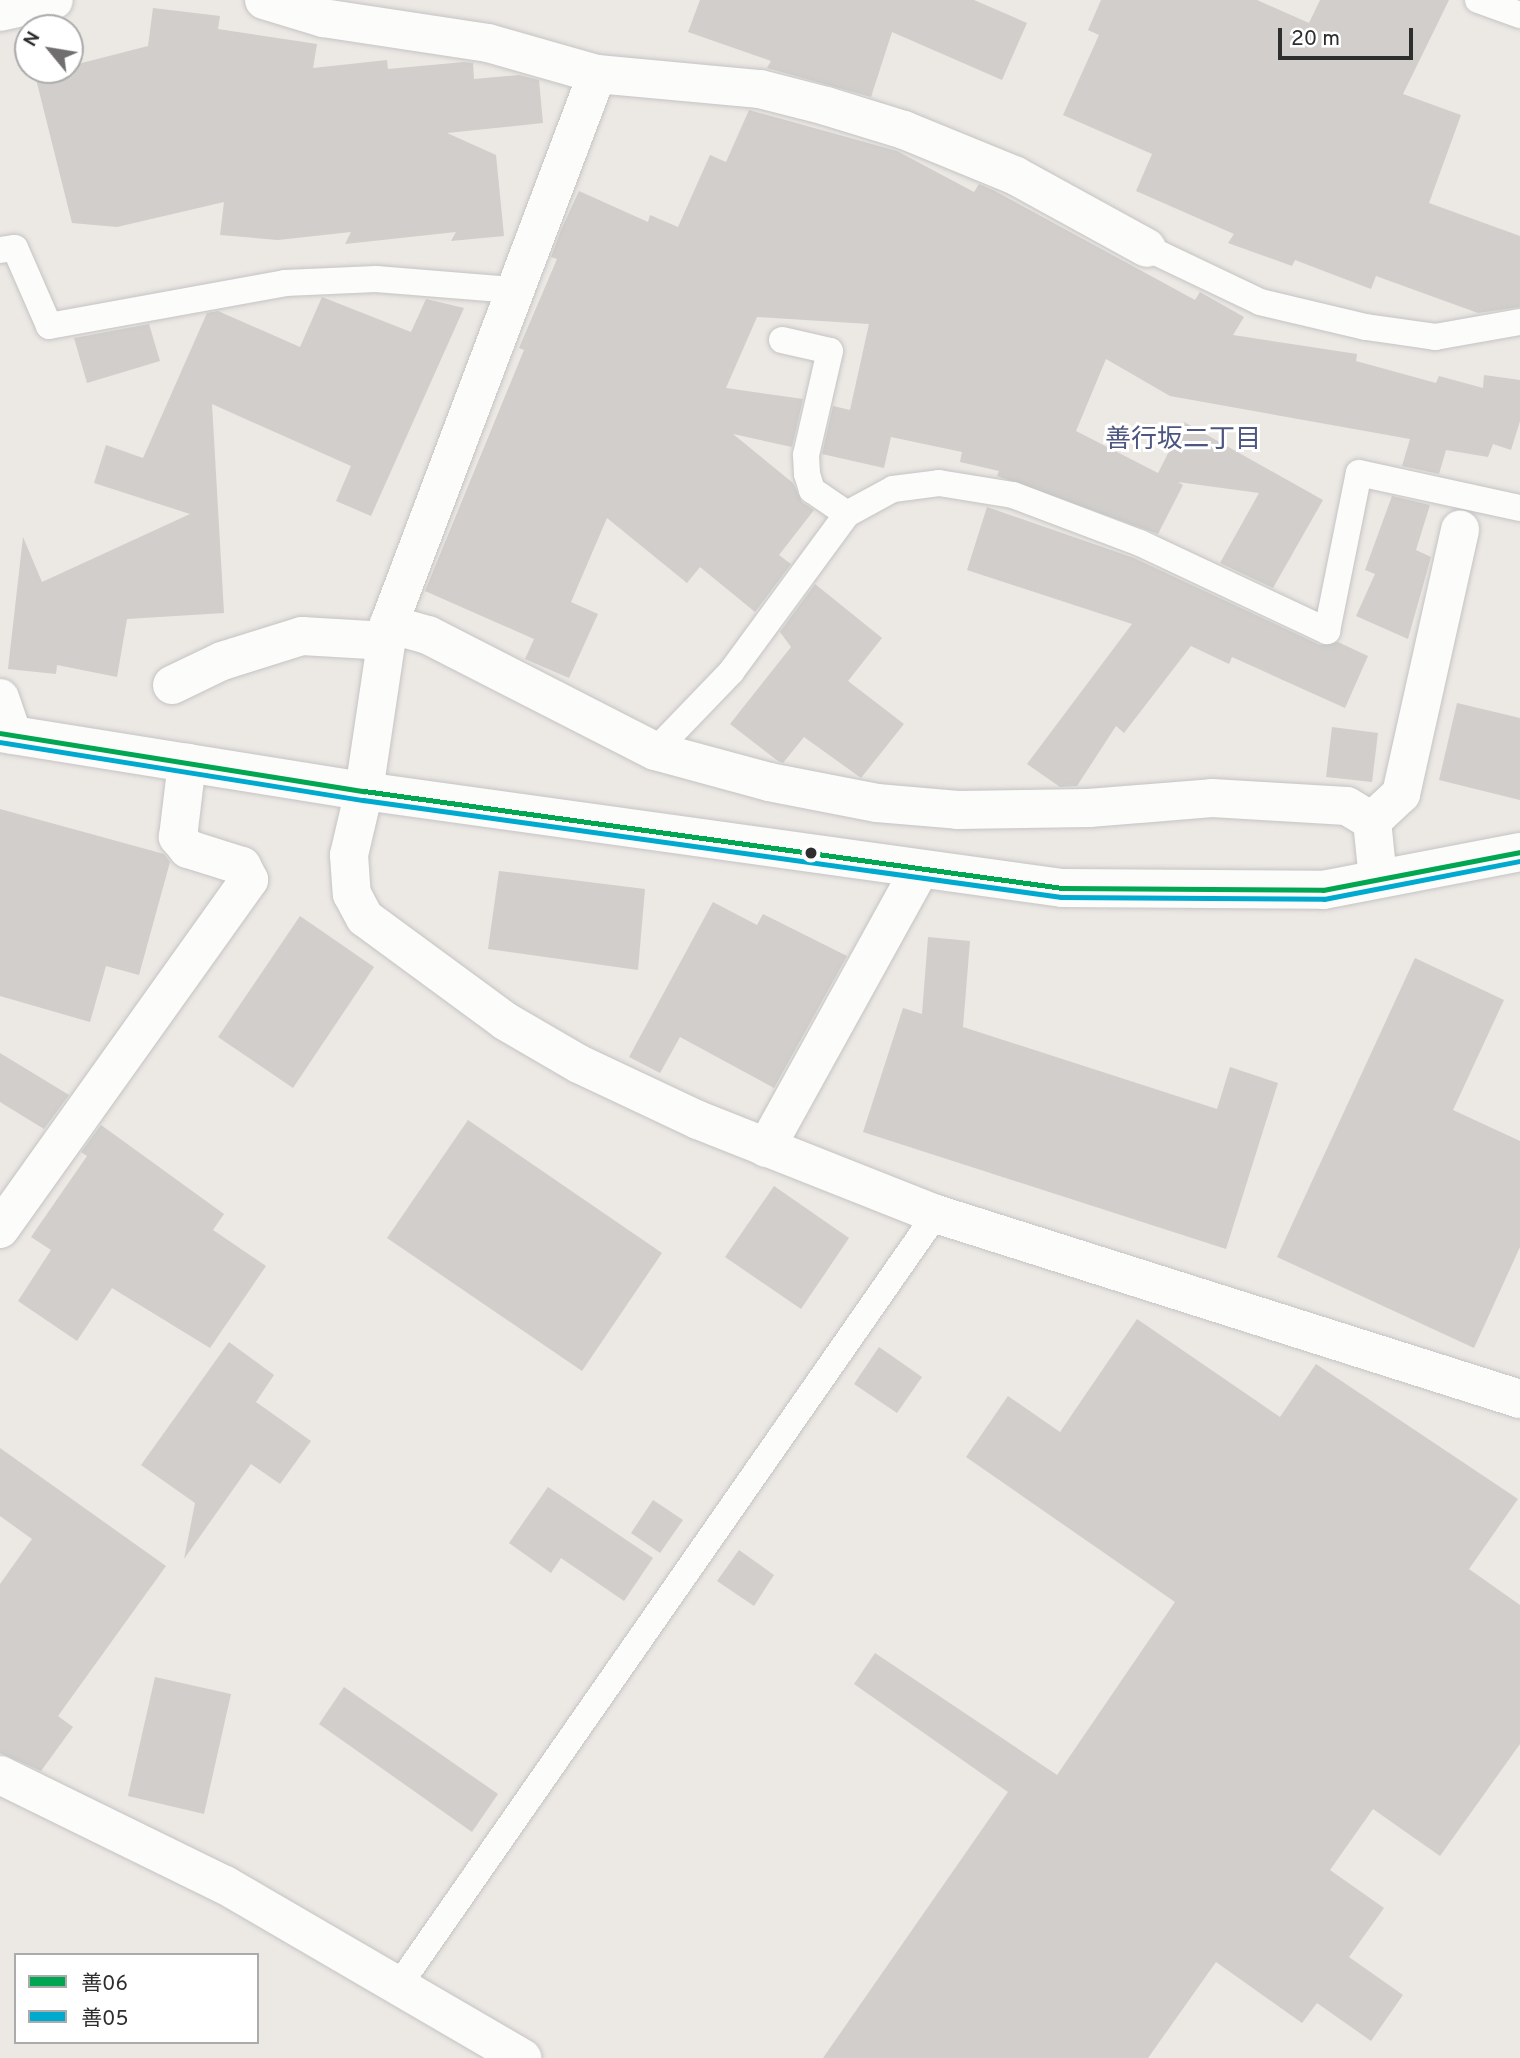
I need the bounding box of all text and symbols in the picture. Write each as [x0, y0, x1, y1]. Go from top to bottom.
north arrow [14, 14, 84, 84]
scale bar [1282, 14, 1417, 58]
text: 20 m [1291, 26, 1340, 53]
text: N [19, 28, 46, 51]
district label: 善行坂二丁目 [1105, 425, 1261, 457]
unlabelled marker [804, 846, 818, 860]
legend [14, 1953, 259, 2044]
text: 善06 [81, 1971, 128, 1998]
text: 善05 [81, 2006, 129, 2033]

